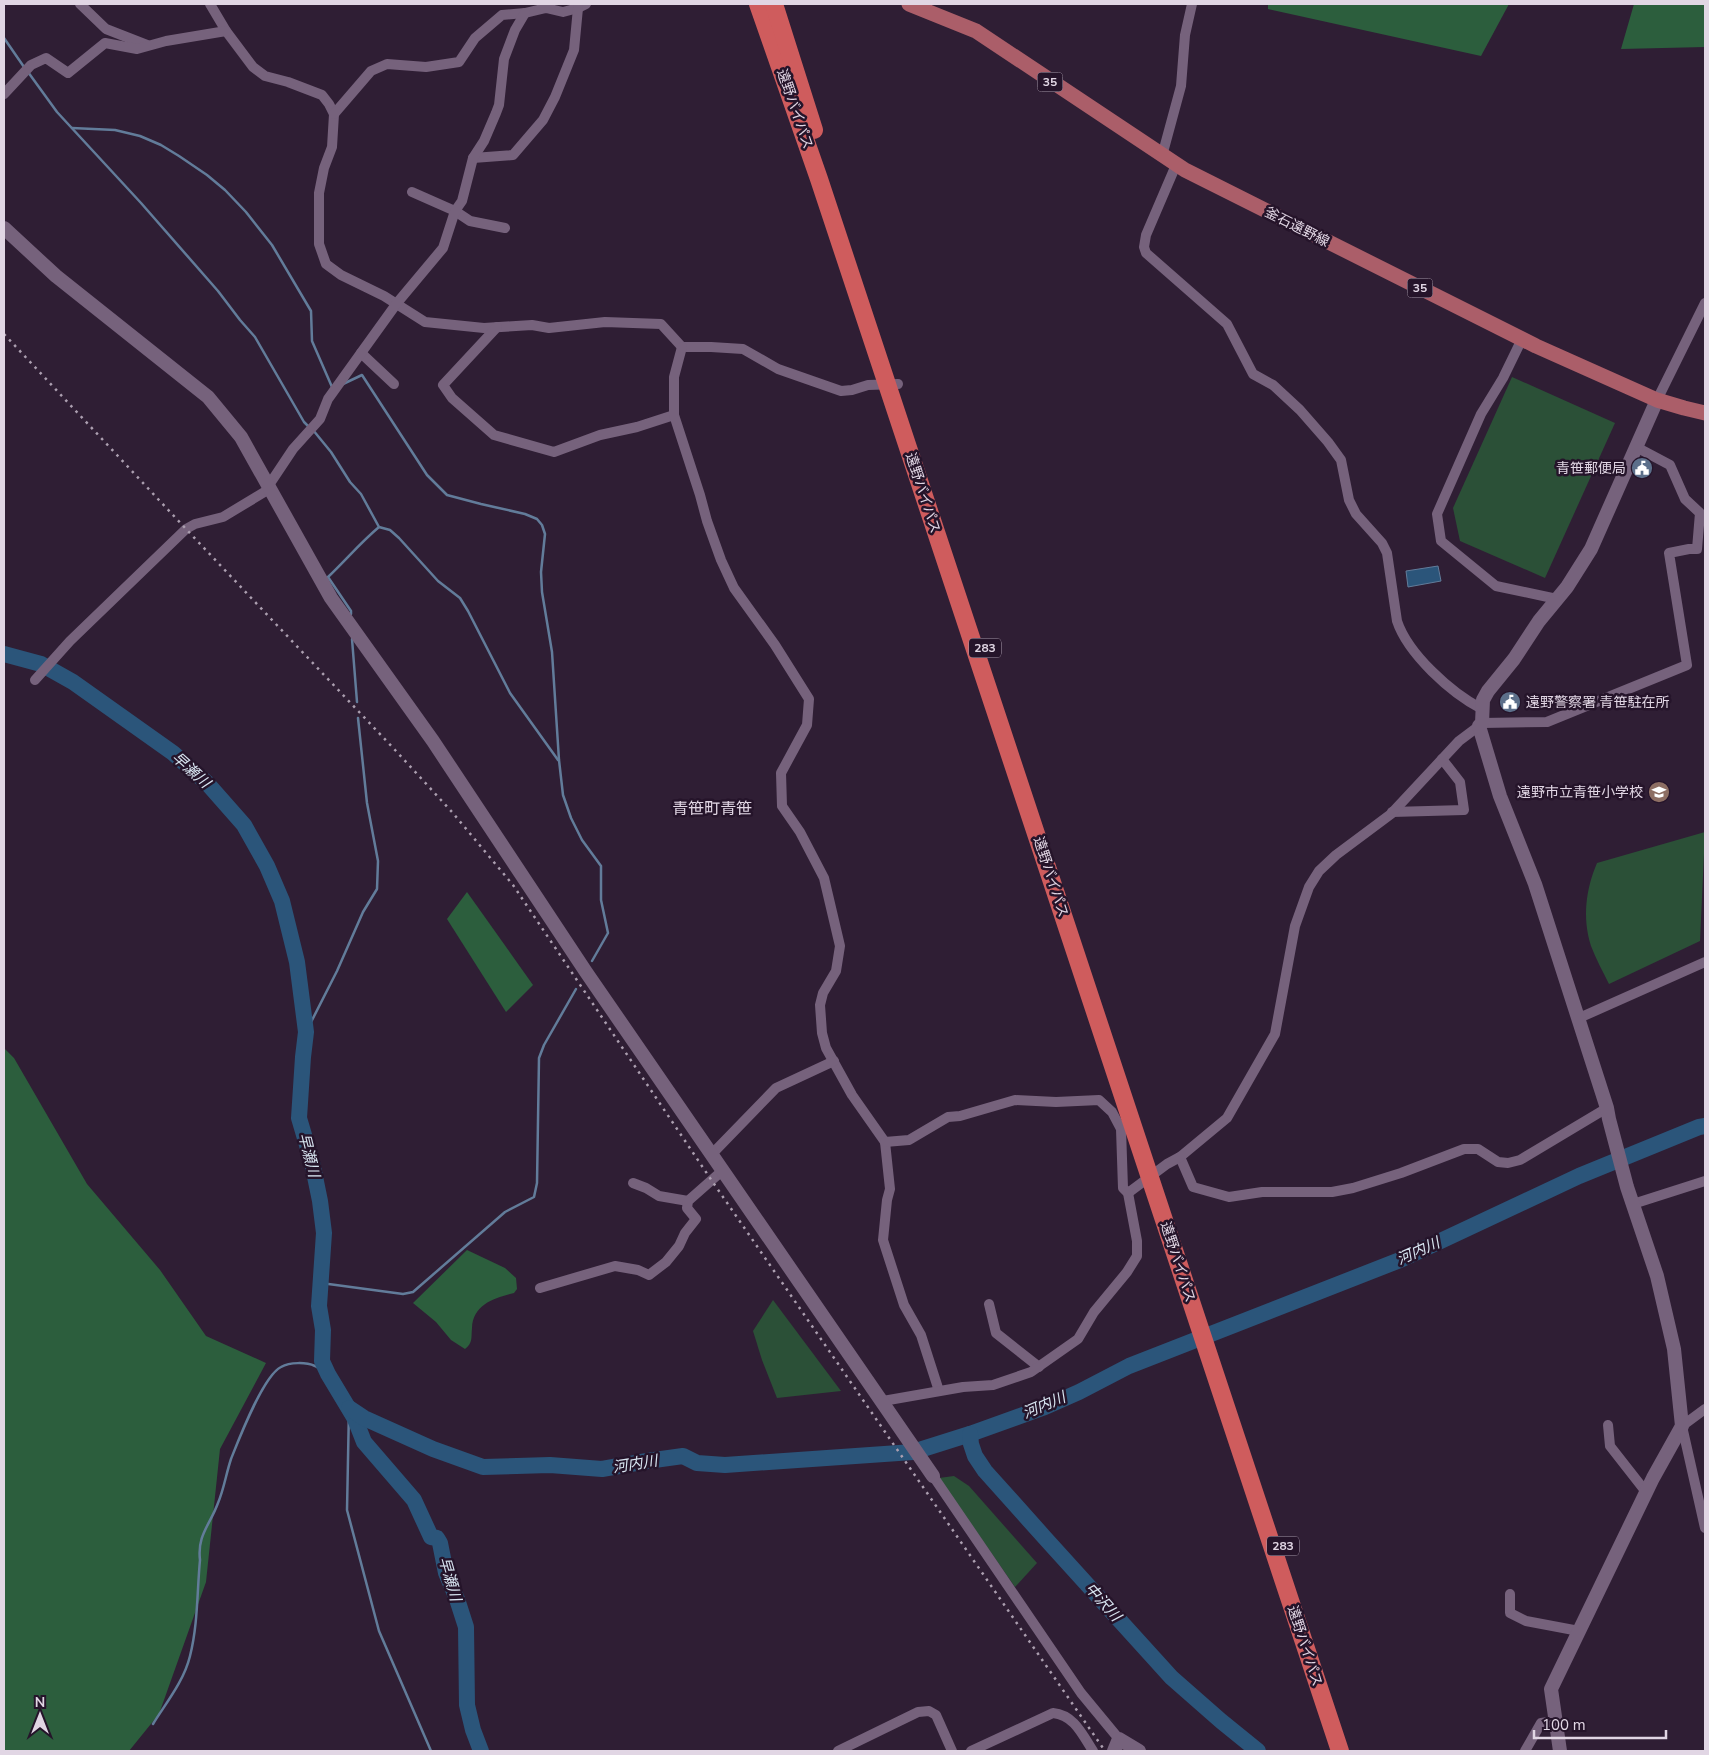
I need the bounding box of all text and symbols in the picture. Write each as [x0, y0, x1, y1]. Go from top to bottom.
street label: 遠野バイパス [772, 66, 818, 152]
road number: 35 [1038, 72, 1062, 91]
street label: 釜石遠野線 [1262, 203, 1332, 251]
road number: 35 [1408, 278, 1432, 298]
street label: 遠野バイパス [901, 450, 945, 536]
public building icon: 青笹郵便局 [1630, 456, 1654, 480]
place label: 青笹郵便局 [1556, 459, 1626, 478]
road number: 283 [969, 638, 1001, 658]
public building icon: 遠野警察署 青笹駐在所 [1498, 690, 1522, 714]
place label: 遠野警察署 青笹駐在所 [1526, 693, 1670, 712]
water label: 早瀬川 [168, 748, 216, 794]
school or university icon: 遠野市立青笹小学校 [1647, 780, 1671, 804]
place label: 遠野市立青笹小学校 [1517, 783, 1643, 802]
district label: 青笹町青笹 [672, 798, 752, 820]
street label: 遠野バイパス [1029, 834, 1073, 920]
water label: 早瀬川 [294, 1131, 325, 1181]
street label: 遠野バイパス [1156, 1219, 1200, 1305]
water label: 河内川 [1393, 1232, 1444, 1269]
water label: 河内川 [1019, 1386, 1070, 1423]
water label: 河内川 [611, 1450, 661, 1477]
road number: 283 [1267, 1536, 1299, 1555]
water label: 早瀬川 [434, 1555, 466, 1605]
water label: 中沢川 [1081, 1579, 1127, 1627]
street label: 遠野バイパス [1283, 1603, 1327, 1689]
north arrow [15, 1690, 65, 1740]
text: N [35, 1693, 45, 1712]
scale bar [1534, 1708, 1666, 1740]
text: 100 m [1542, 1715, 1586, 1735]

